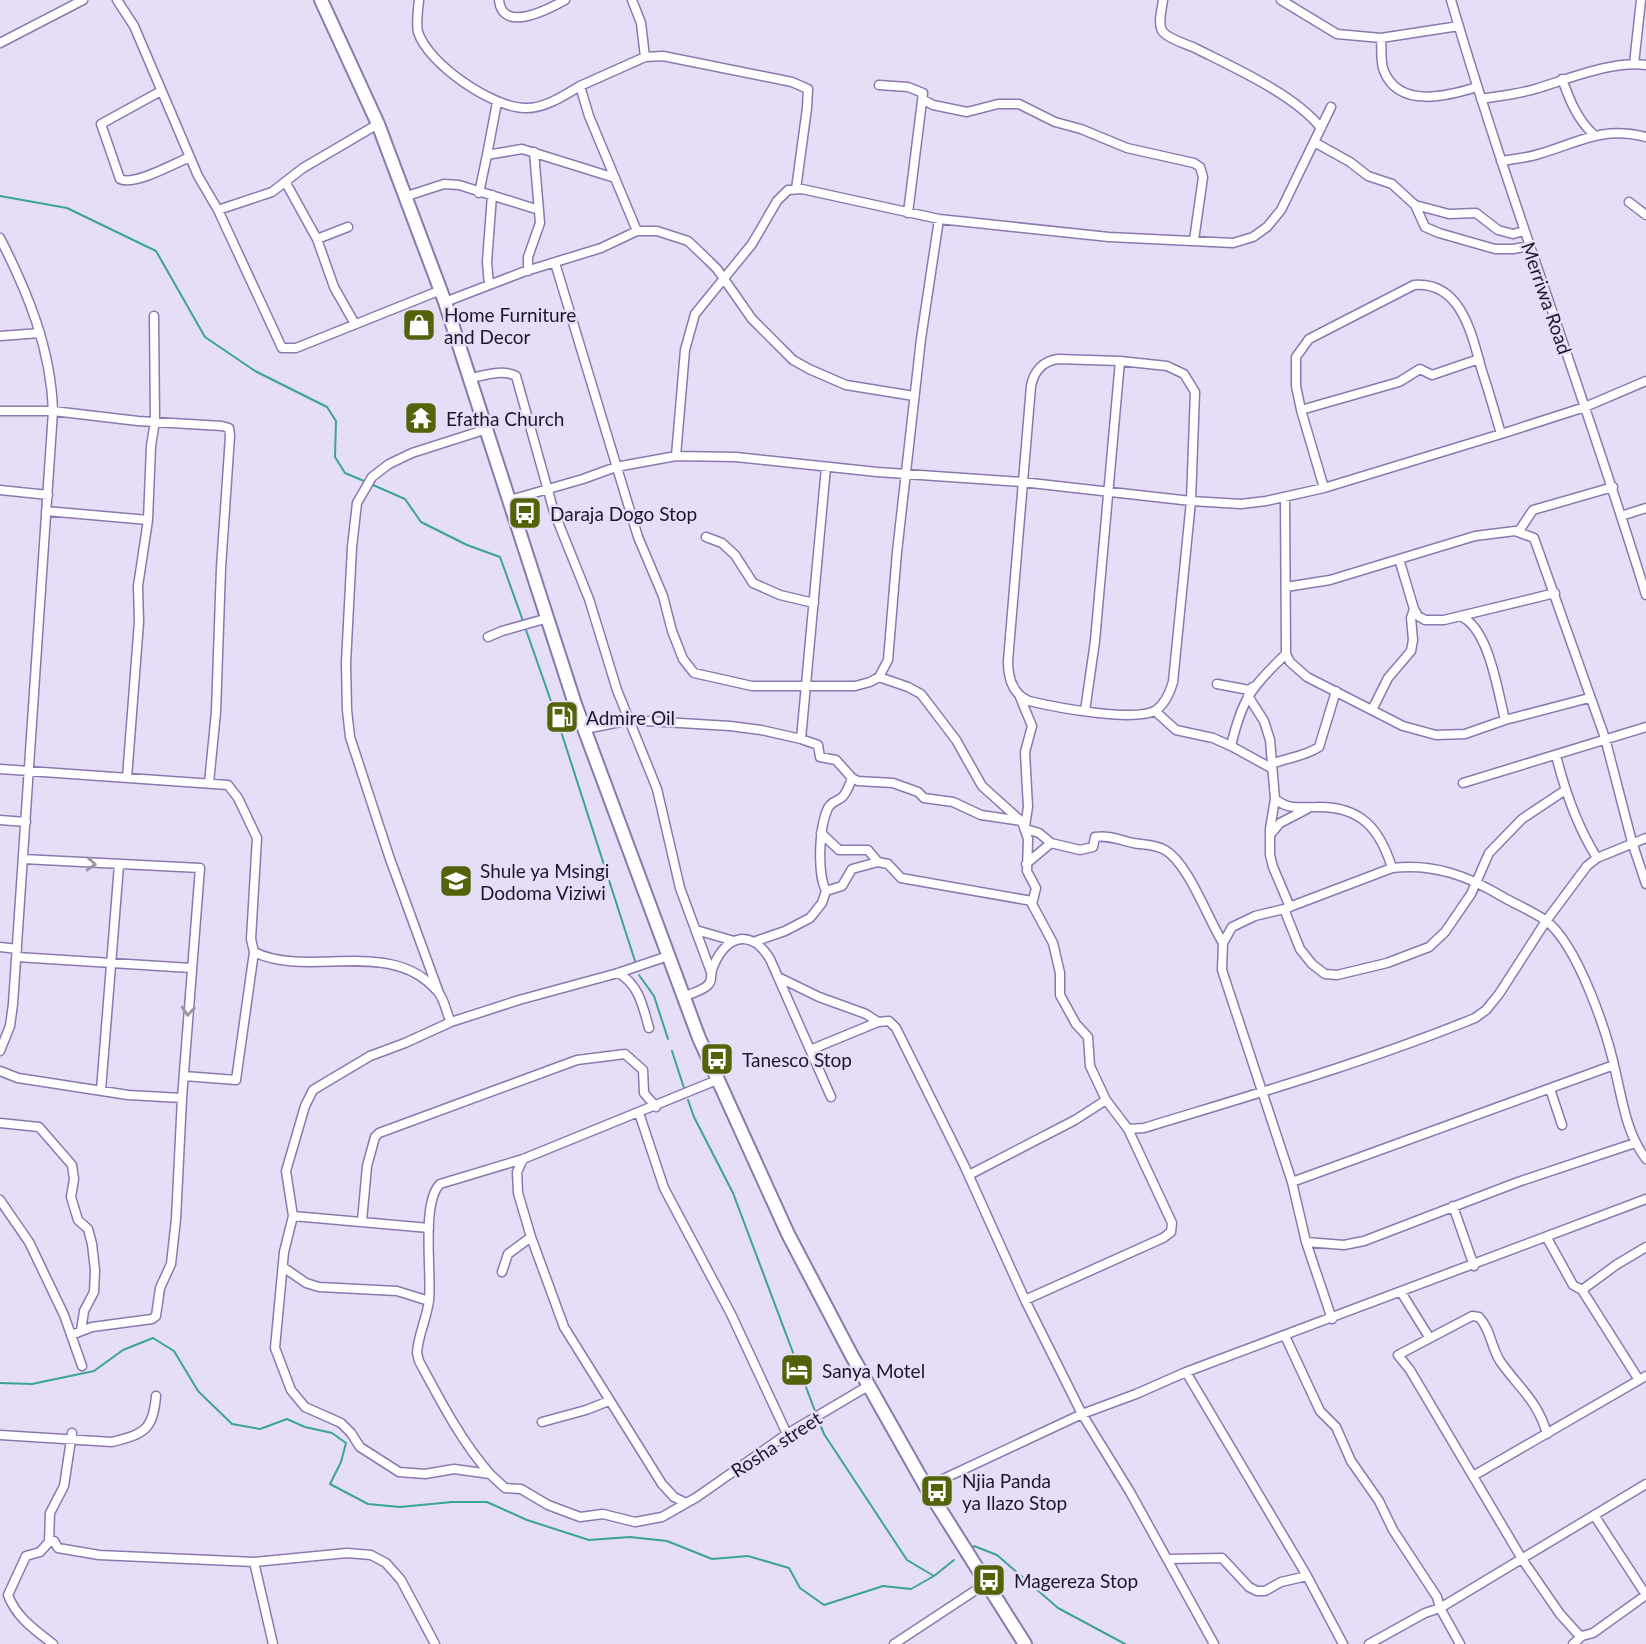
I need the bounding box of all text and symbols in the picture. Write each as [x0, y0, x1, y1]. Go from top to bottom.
street label: Merriwa Road [1517, 239, 1577, 357]
place label: Home Furniture and Decor [444, 303, 576, 348]
shop icon: Home Furniture and Decor [400, 306, 438, 344]
temple icon: Efatha Church [402, 399, 440, 437]
place label: Efatha Church [446, 407, 564, 430]
bus stop icon: Daraja Dogo Stop [506, 494, 544, 532]
place label: Daraja Dogo Stop [550, 502, 697, 525]
fuel station icon: Admire Oil [543, 698, 581, 736]
place label: Admire Oil [586, 706, 675, 729]
one-way arrow [86, 856, 97, 871]
place label: Shule ya Msingi Dodoma Viziwi [480, 859, 609, 904]
school or university icon: Shule ya Msingi Dodoma Viziwi [437, 862, 475, 900]
one-way arrow [181, 1005, 196, 1016]
bus stop icon: Tanesco Stop [698, 1040, 736, 1078]
place label: Tanesco Stop [742, 1048, 852, 1071]
hotel icon: Sanya Motel [778, 1351, 816, 1389]
place label: Sanya Motel [822, 1359, 925, 1382]
street label: Rosha street [726, 1406, 826, 1482]
place label: Njia Panda ya Ilazo Stop [962, 1469, 1067, 1514]
bus stop icon: Njia Panda ya Ilazo Stop [918, 1472, 956, 1510]
bus stop icon: Magereza Stop [970, 1561, 1008, 1599]
place label: Magereza Stop [1014, 1569, 1138, 1592]

